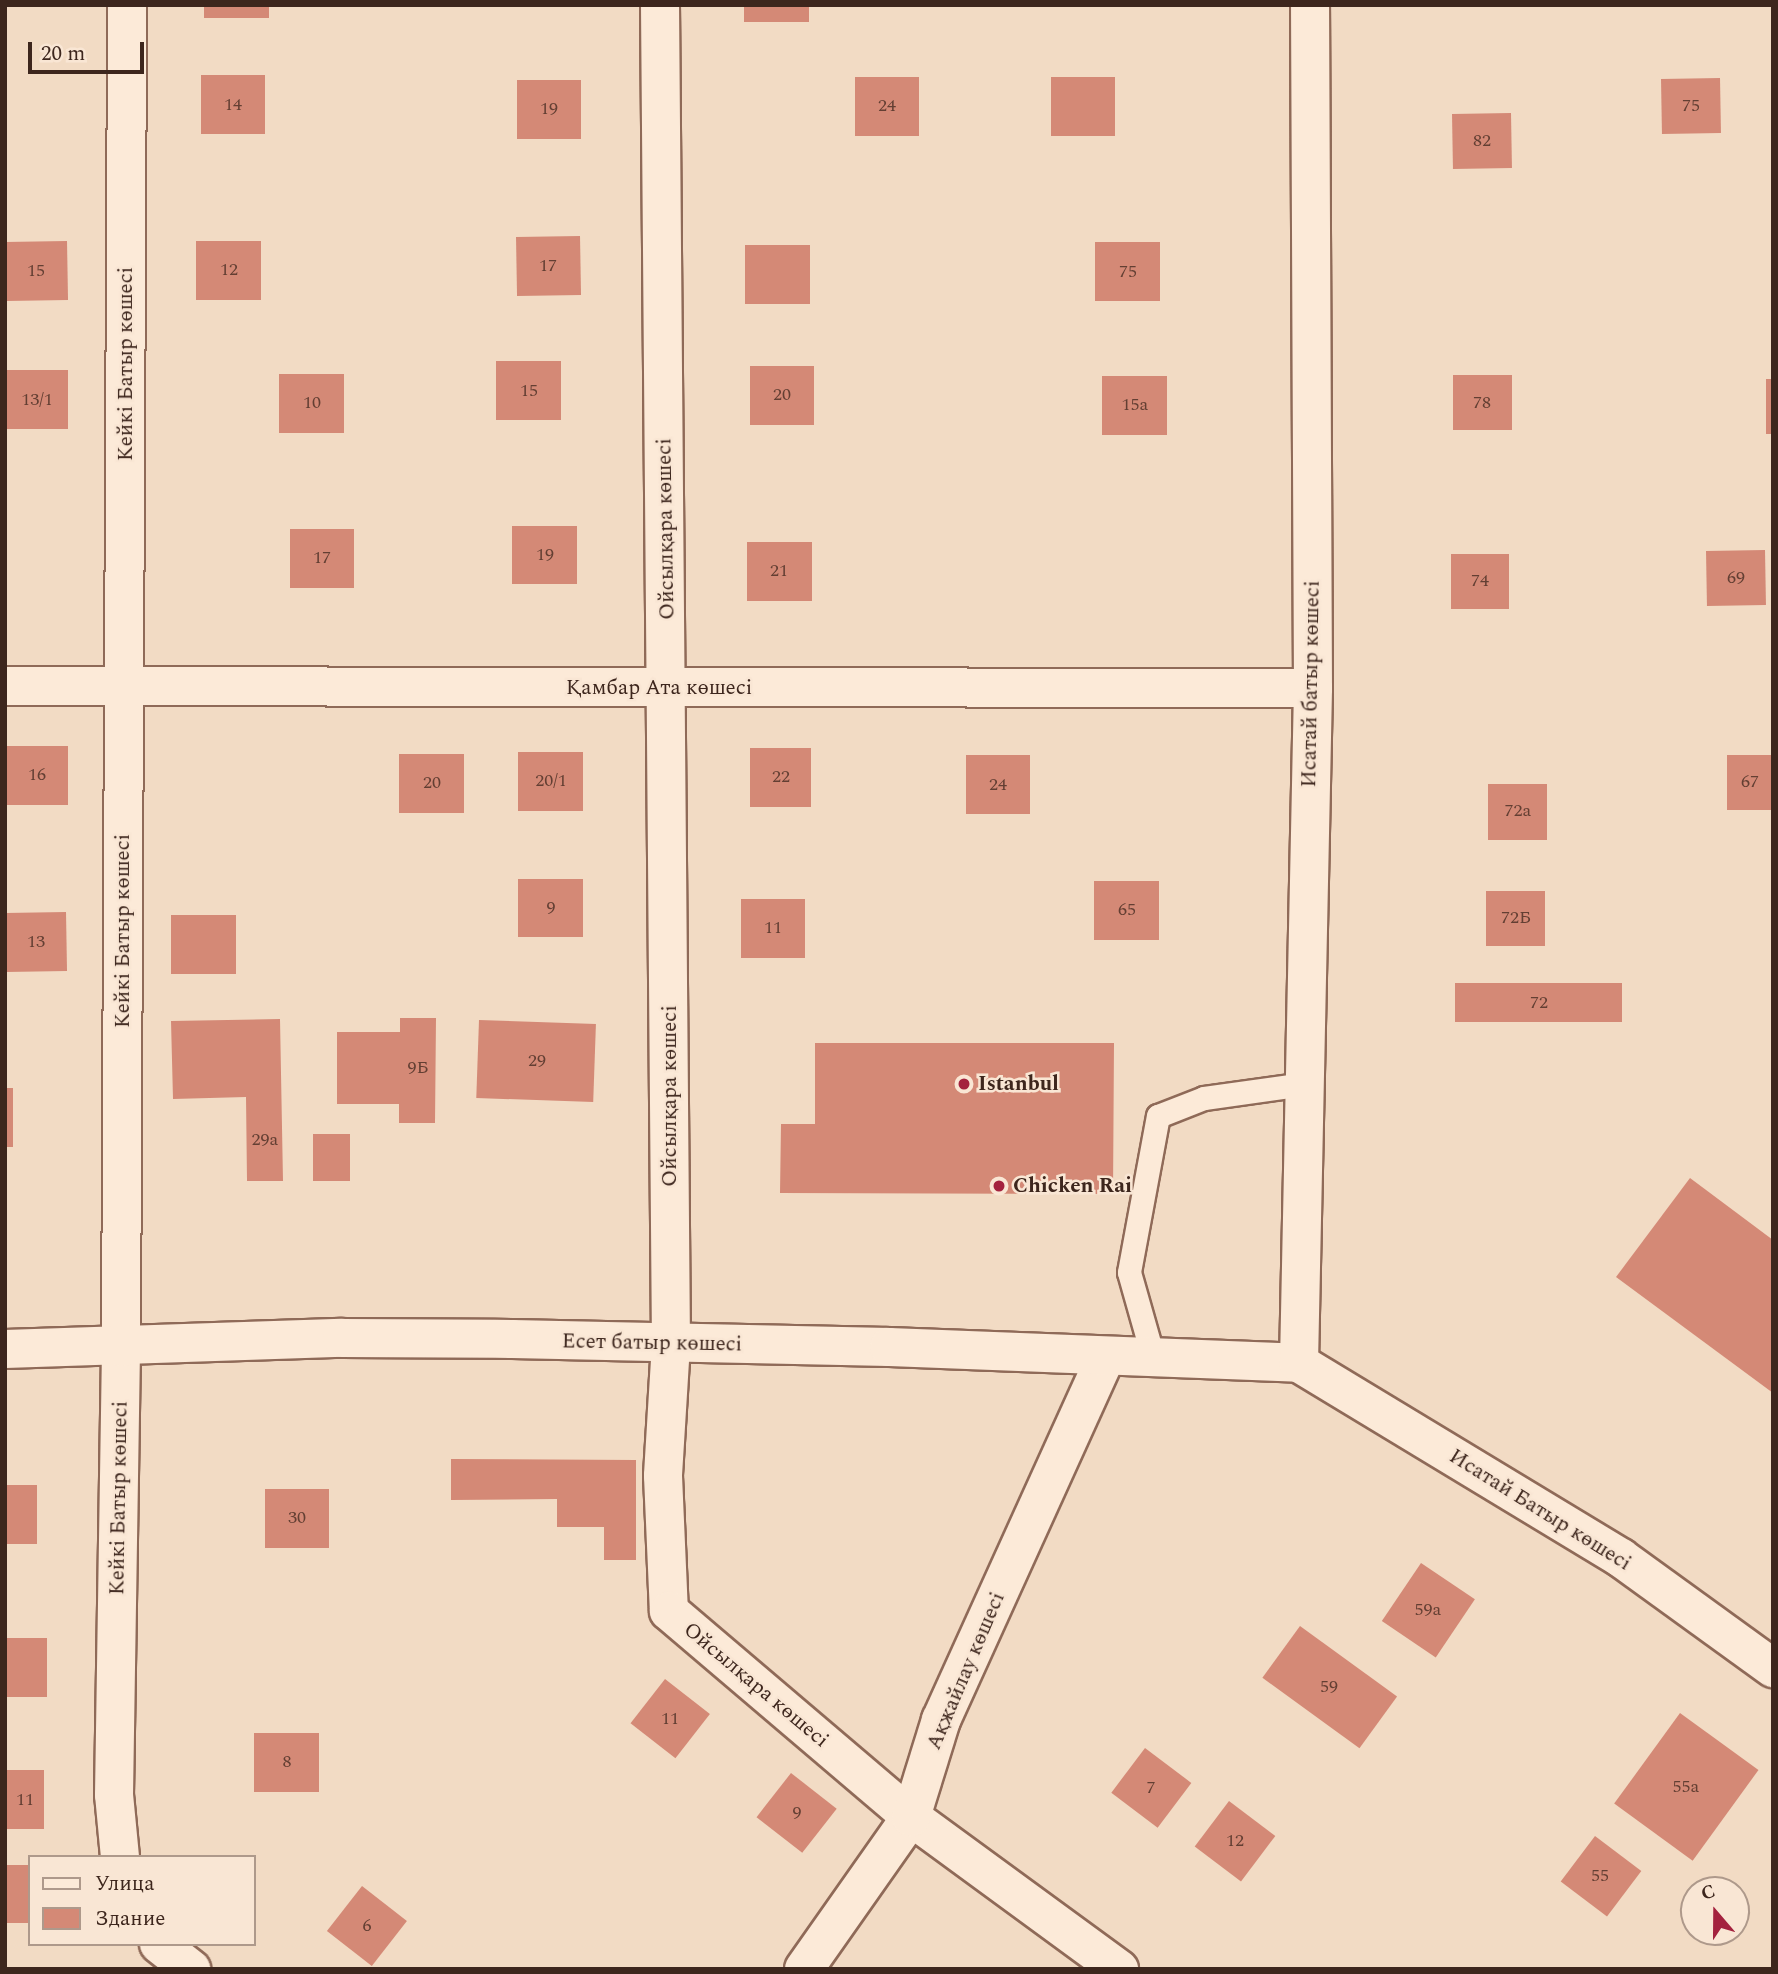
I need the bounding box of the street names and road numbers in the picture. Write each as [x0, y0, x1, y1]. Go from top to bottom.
street label: Кейкі Батыр көшесі [113, 267, 139, 461]
street label: Ойсылқара көшесі [652, 438, 680, 620]
street label: Исатай батыр көшесі [1297, 580, 1325, 788]
street label: Қамбар Ата көшесі [566, 675, 752, 701]
street label: Кейкі Батыр көшесі [110, 834, 136, 1028]
street label: Ойсылқара көшесі [657, 1005, 683, 1187]
street label: Есет батыр көшесі [562, 1329, 742, 1357]
street label: Кейкі Батыр көшесі [105, 1401, 133, 1595]
street label: Исатай Батыр көшесі [1444, 1444, 1636, 1576]
street label: Ақжайлау көшесі [921, 1588, 1011, 1754]
street label: Ойсылқара көшесі [678, 1617, 834, 1753]

